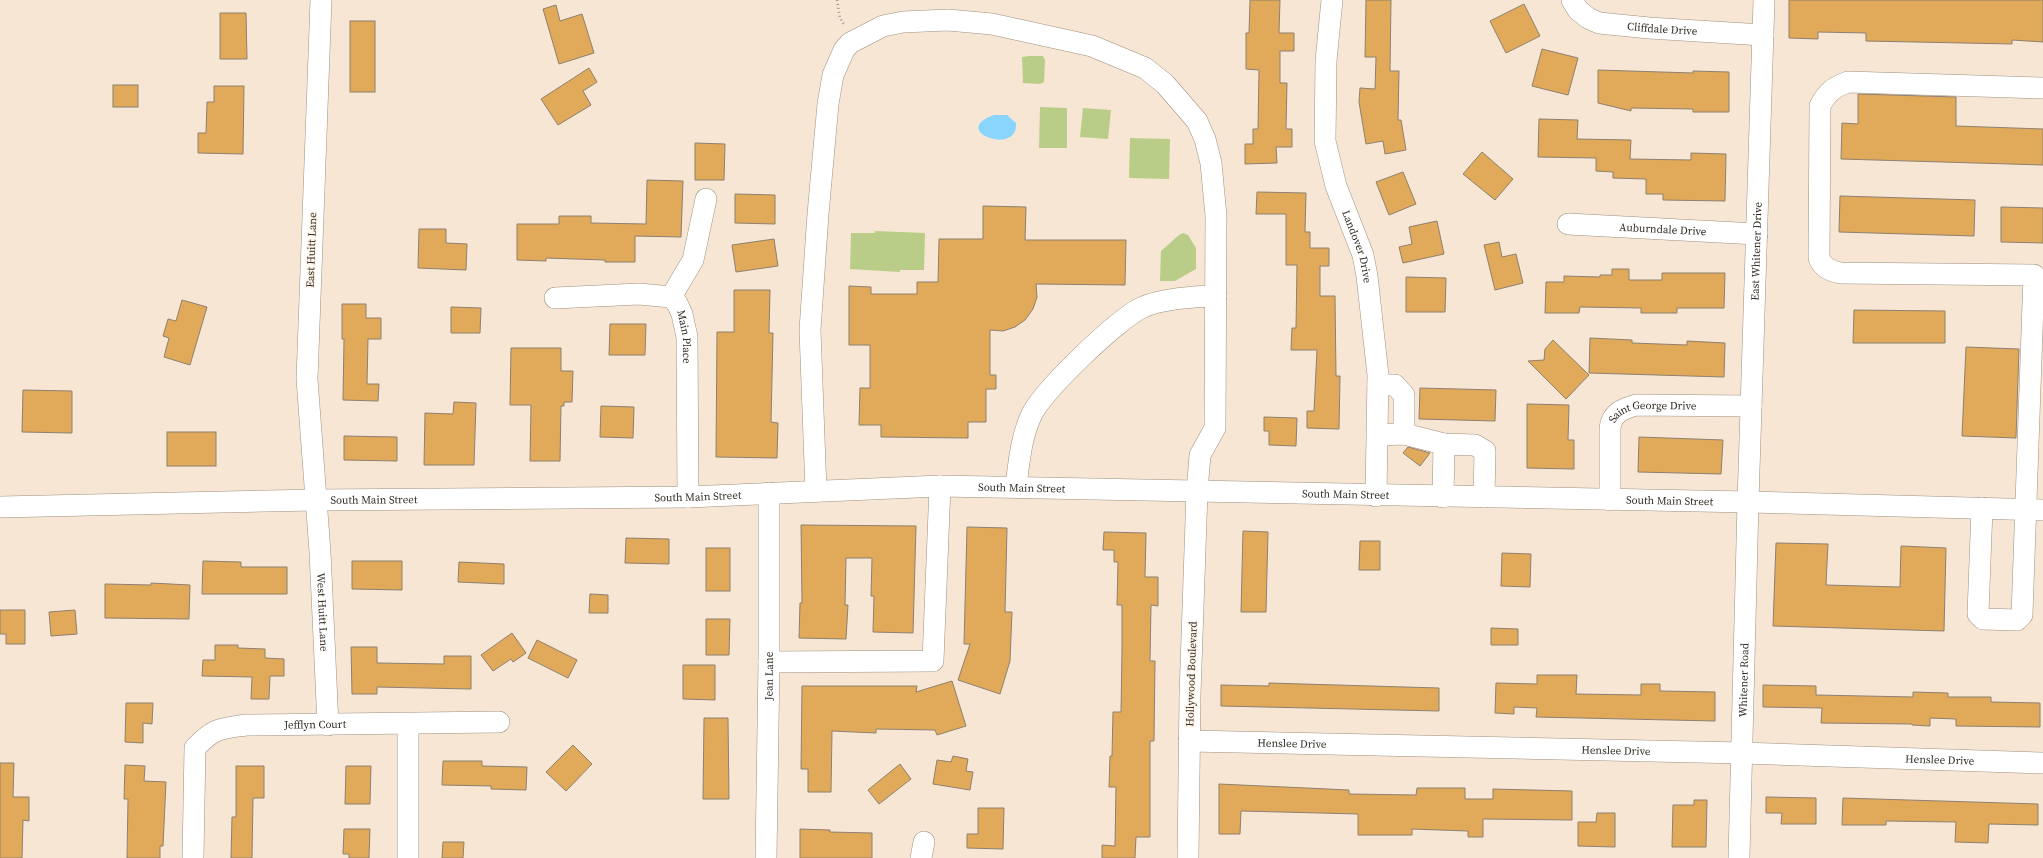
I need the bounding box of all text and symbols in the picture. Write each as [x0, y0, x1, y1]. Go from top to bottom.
street label: Cliffdale Drive [1626, 19, 1698, 39]
street label: East Whitener Drive [1747, 201, 1766, 301]
street label: Landover Drive [1338, 208, 1375, 284]
street label: East Huitt Lane [303, 212, 320, 288]
street label: Auburndale Drive [1619, 220, 1707, 239]
street label: Main Place [673, 309, 694, 364]
street label: Saint George Drive [1605, 398, 1697, 425]
street label: South Main Street [978, 480, 1066, 496]
street label: South Main Street [1302, 486, 1390, 503]
street label: South Main Street [654, 488, 742, 505]
street label: South Main Street [330, 492, 418, 508]
street label: South Main Street [1626, 493, 1714, 509]
street label: West Huitt Lane [313, 573, 332, 652]
street label: Hollywood Boulevard [1182, 620, 1201, 727]
street label: Whitener Road [1736, 642, 1752, 717]
street label: Jean Lane [761, 651, 777, 701]
street label: Jefflyn Court [283, 717, 347, 733]
street label: Henslee Drive [1257, 735, 1327, 752]
street label: Henslee Drive [1581, 743, 1651, 759]
street label: Henslee Drive [1905, 751, 1975, 769]

